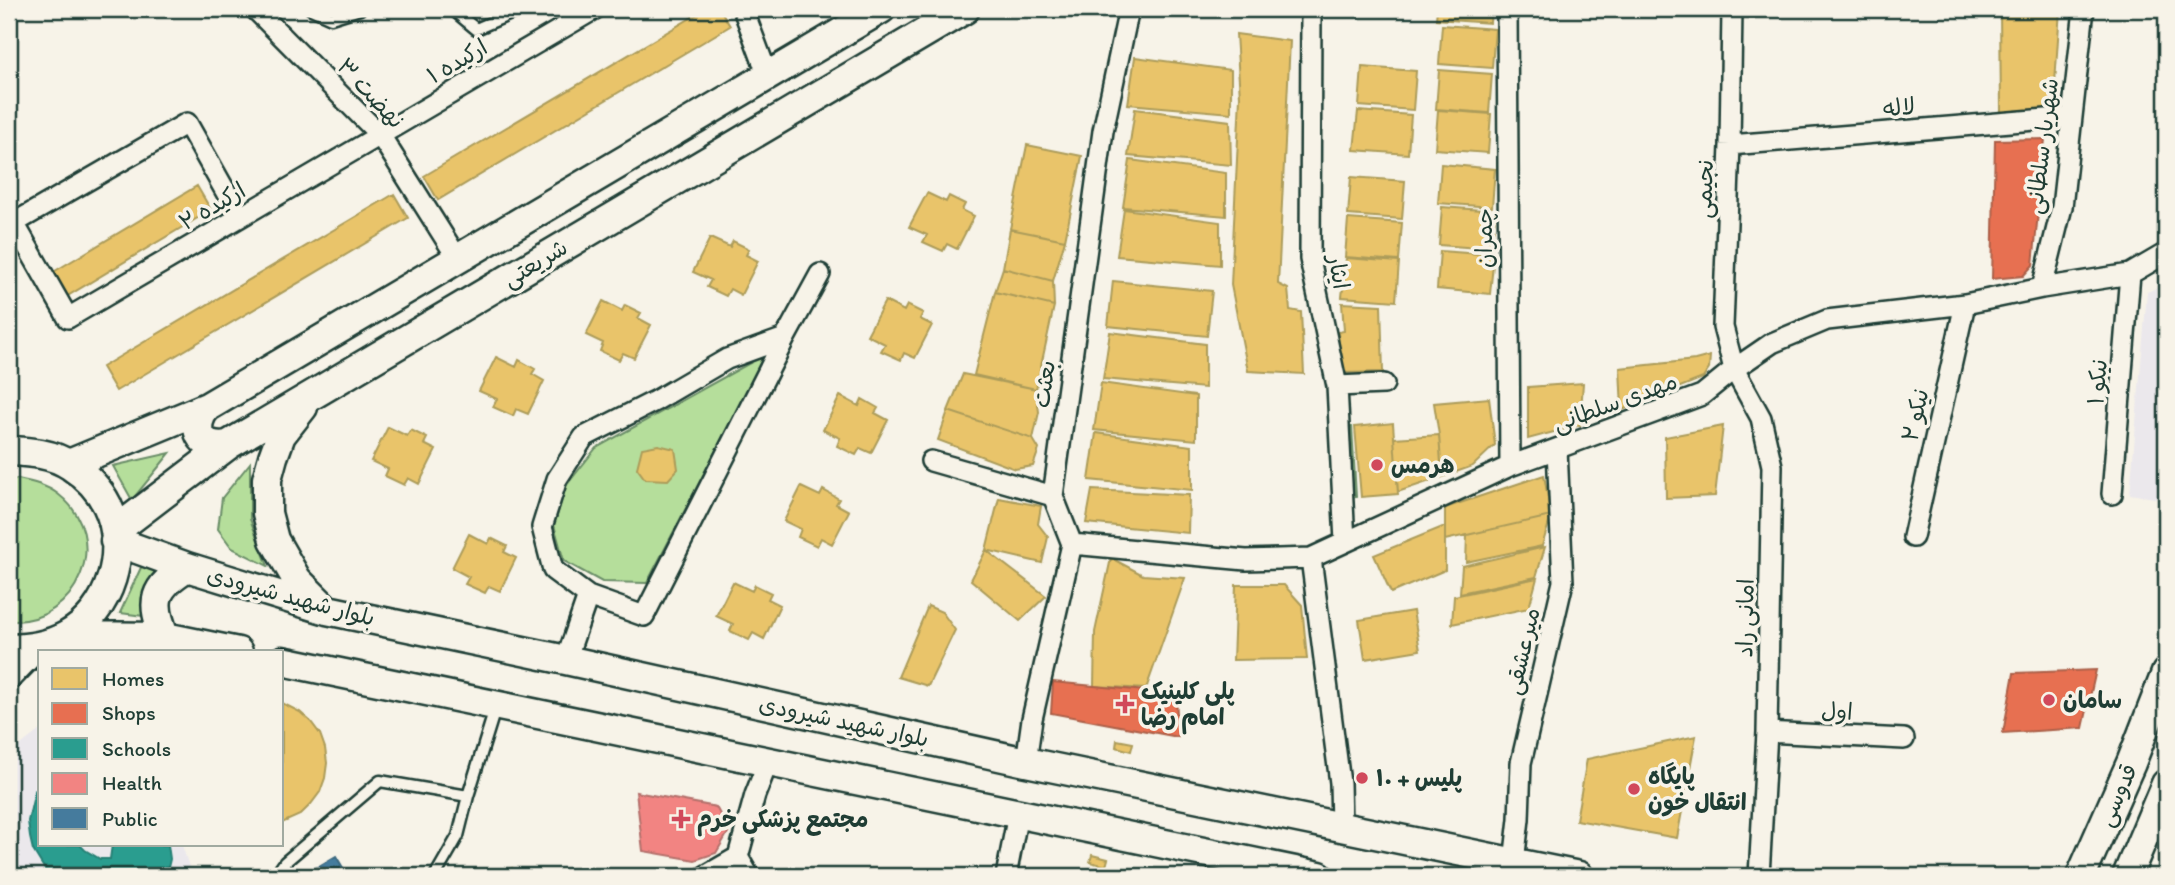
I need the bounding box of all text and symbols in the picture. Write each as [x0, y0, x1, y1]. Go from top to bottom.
street label: ارکیده ۱ [422, 33, 492, 89]
street label: نهضت ۳ [331, 52, 411, 134]
street label: شهریار سلطانی [2020, 76, 2065, 216]
street label: لاله [1882, 92, 1916, 122]
street label: نجیمی [1689, 159, 1720, 219]
street label: ارکیده ۲ [174, 176, 250, 236]
street label: چمران [1470, 208, 1498, 268]
street label: شریعتی [498, 233, 573, 294]
street label: ایثار [1322, 251, 1356, 291]
street label: نیکو ۱ [2081, 358, 2113, 406]
street label: بعثت [1027, 359, 1061, 409]
street label: مهدی سلطانی [1549, 367, 1681, 438]
street label: نیکو ۲ [1895, 386, 1935, 444]
place label: هرمس [1391, 451, 1455, 479]
marker: هرمس [1369, 457, 1385, 473]
street label: بلوار شهید شیرودی [204, 560, 378, 632]
street label: امانی راد [1730, 578, 1761, 658]
street label: میرعشقی [1498, 605, 1547, 698]
legend [38, 650, 284, 846]
text: Homes [102, 666, 164, 691]
place label: پلی کلینیک امام رضا [1141, 677, 1235, 735]
place label: سامان [2063, 686, 2122, 714]
street label: بلوار شهید شیرودی [757, 689, 931, 753]
marker: سامان [2041, 692, 2057, 708]
marker: پلی کلینیک امام رضا [1115, 694, 1135, 714]
street label: اول [1820, 696, 1854, 726]
text: Shops [102, 700, 156, 725]
text: Schools [102, 736, 171, 761]
street label: قدوسی [2091, 759, 2144, 831]
place label: پایگاه انتقال خون [1648, 762, 1747, 817]
place label: پلیس + ۱۰ [1376, 764, 1462, 793]
text: Health [102, 770, 162, 795]
marker: پلیس + ۱۰ [1354, 770, 1370, 786]
marker: پایگاه انتقال خون [1626, 781, 1642, 797]
place label: مجتمع پزشکی خرم [697, 805, 868, 837]
text: Public [102, 806, 158, 831]
marker: مجتمع پزشکی خرم [671, 809, 691, 829]

